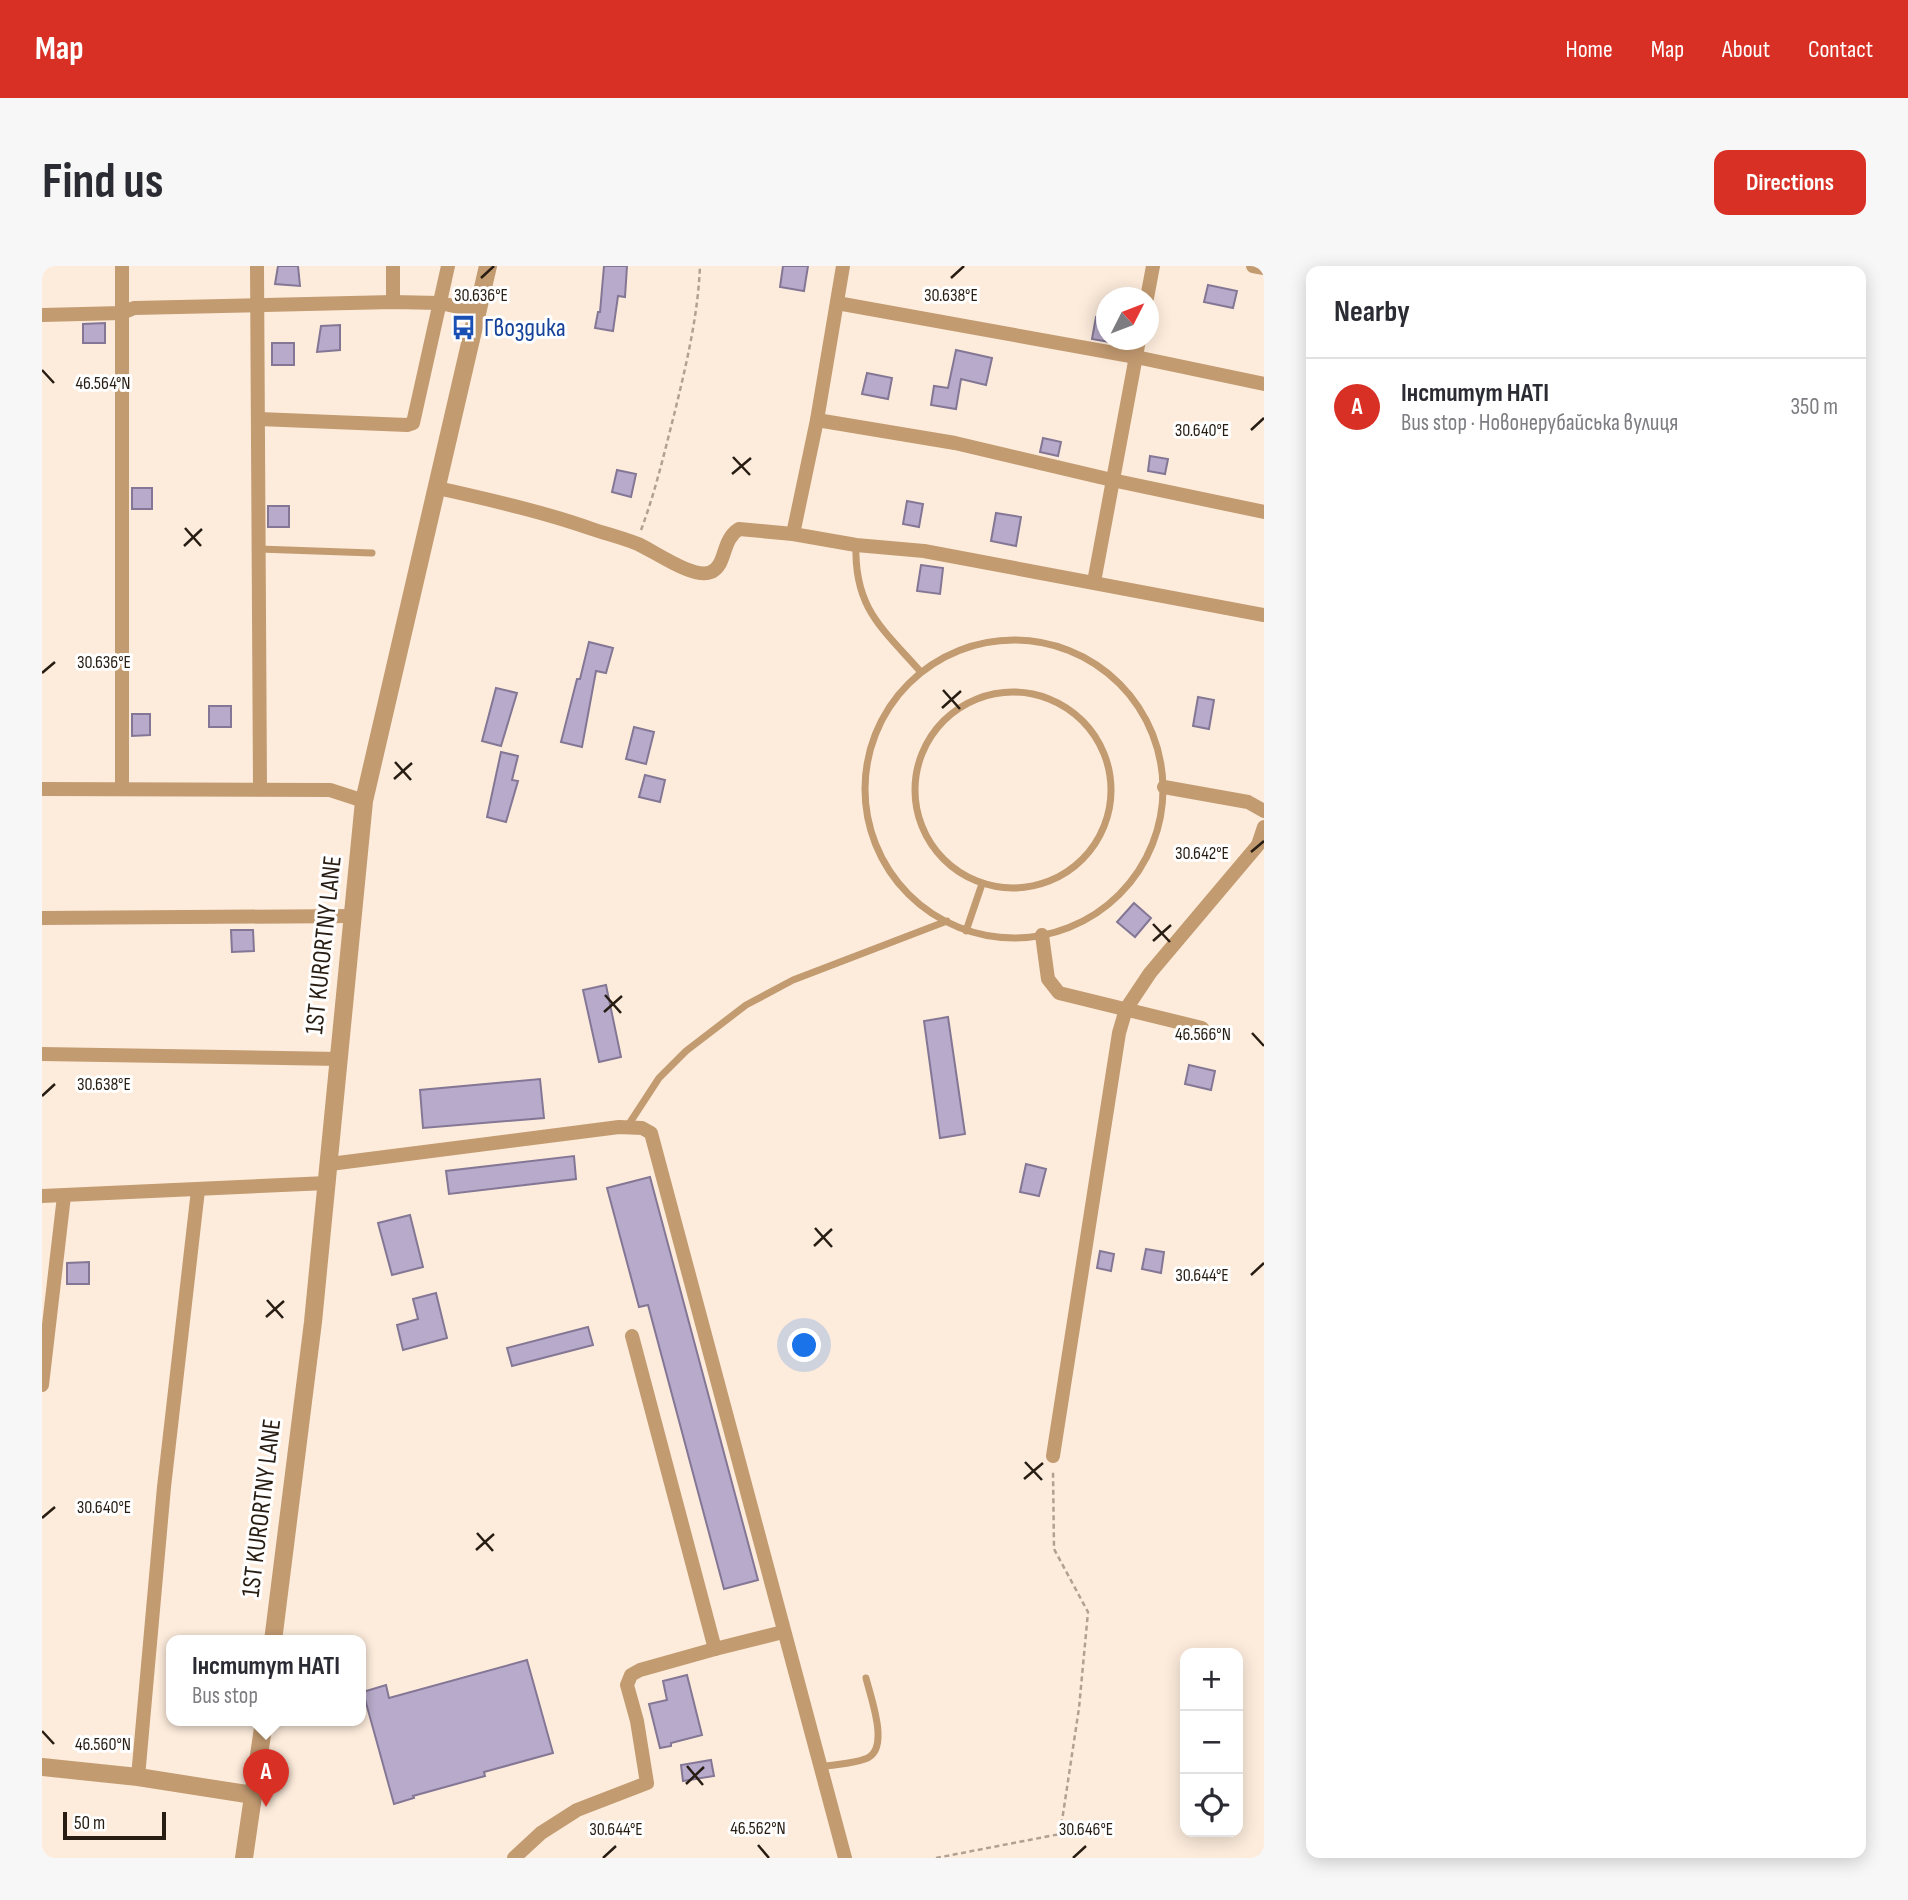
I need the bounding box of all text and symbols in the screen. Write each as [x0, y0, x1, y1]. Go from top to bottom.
text: Map [35, 29, 84, 69]
text: Home [1565, 35, 1613, 64]
text: Map [1651, 35, 1684, 64]
text: About [1722, 35, 1770, 64]
text: Contact [1808, 35, 1873, 64]
button: Directions [1714, 150, 1866, 215]
text: Find us [42, 153, 164, 212]
text: 30.636°E [454, 285, 508, 306]
text: 30.638°E [924, 285, 978, 306]
north arrow [1096, 287, 1159, 350]
text: Nearby [1334, 294, 1410, 330]
place label: Гвоздика [484, 313, 566, 344]
bus stop icon: Гвоздика [450, 314, 478, 342]
text: 46.564°N [75, 373, 131, 394]
text: Інститут НАТІ [1401, 378, 1549, 409]
text: A [1352, 393, 1362, 421]
text: 350 m [1790, 393, 1838, 421]
text: Bus stop · Новонерубайська вулиця [1401, 409, 1678, 437]
text: 30.640°E [1175, 420, 1229, 441]
text: 30.636°E [77, 652, 131, 673]
text: 30.642°E [1175, 843, 1229, 864]
street label: 1ST KURORTNY LANE [299, 854, 349, 1036]
text: 46.566°N [1175, 1024, 1231, 1045]
text: 30.638°E [77, 1074, 131, 1095]
text: 30.644°E [1175, 1265, 1229, 1286]
your location [787, 1328, 821, 1362]
street label: 1ST KURORTNY LANE [236, 1417, 288, 1599]
text: 30.640°E [77, 1497, 131, 1518]
popup [166, 1635, 366, 1726]
map controls [1180, 1648, 1243, 1837]
button: + [1180, 1648, 1243, 1711]
text: Інститут НАТІ [192, 1651, 340, 1682]
text: Bus stop [192, 1682, 258, 1710]
button: − [1180, 1711, 1243, 1774]
text: 46.560°N [75, 1734, 131, 1755]
pin: A [243, 1749, 289, 1807]
button: locate [1180, 1774, 1243, 1837]
scale bar [63, 1809, 166, 1841]
text: 50 m [74, 1812, 105, 1835]
text: 46.562°N [730, 1818, 786, 1839]
text: 30.644°E [589, 1819, 643, 1840]
text: 30.646°E [1059, 1819, 1113, 1840]

